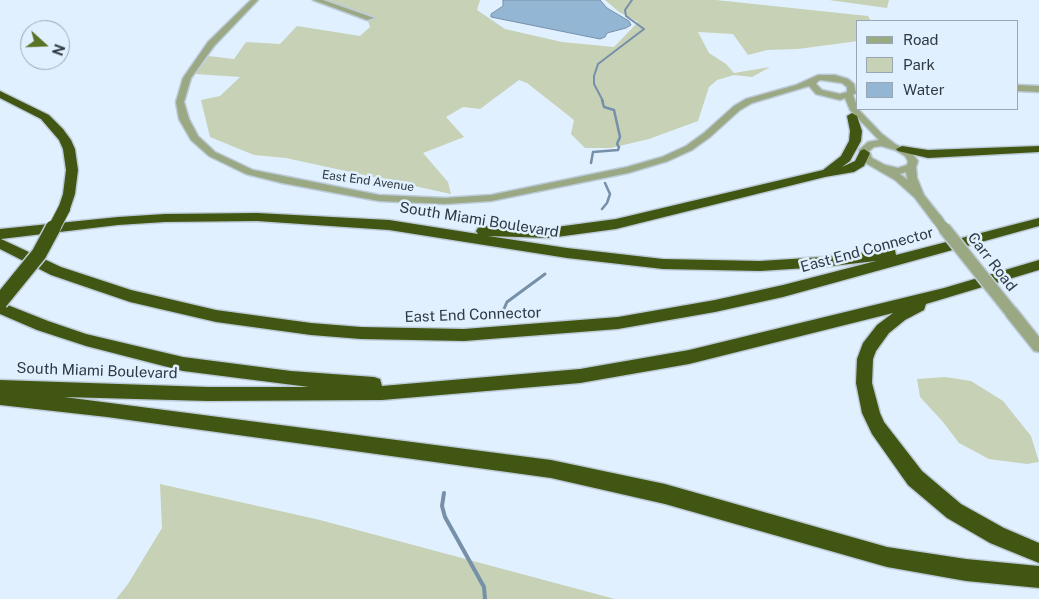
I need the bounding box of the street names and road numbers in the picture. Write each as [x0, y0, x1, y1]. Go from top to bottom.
street label: East End Avenue [321, 167, 415, 195]
street label: South Miami Boulevard [398, 199, 560, 241]
street label: East End Connector [798, 224, 936, 276]
street label: Carr Road [964, 229, 1020, 295]
street label: East End Connector [404, 304, 542, 326]
street label: South Miami Boulevard [16, 359, 178, 383]

